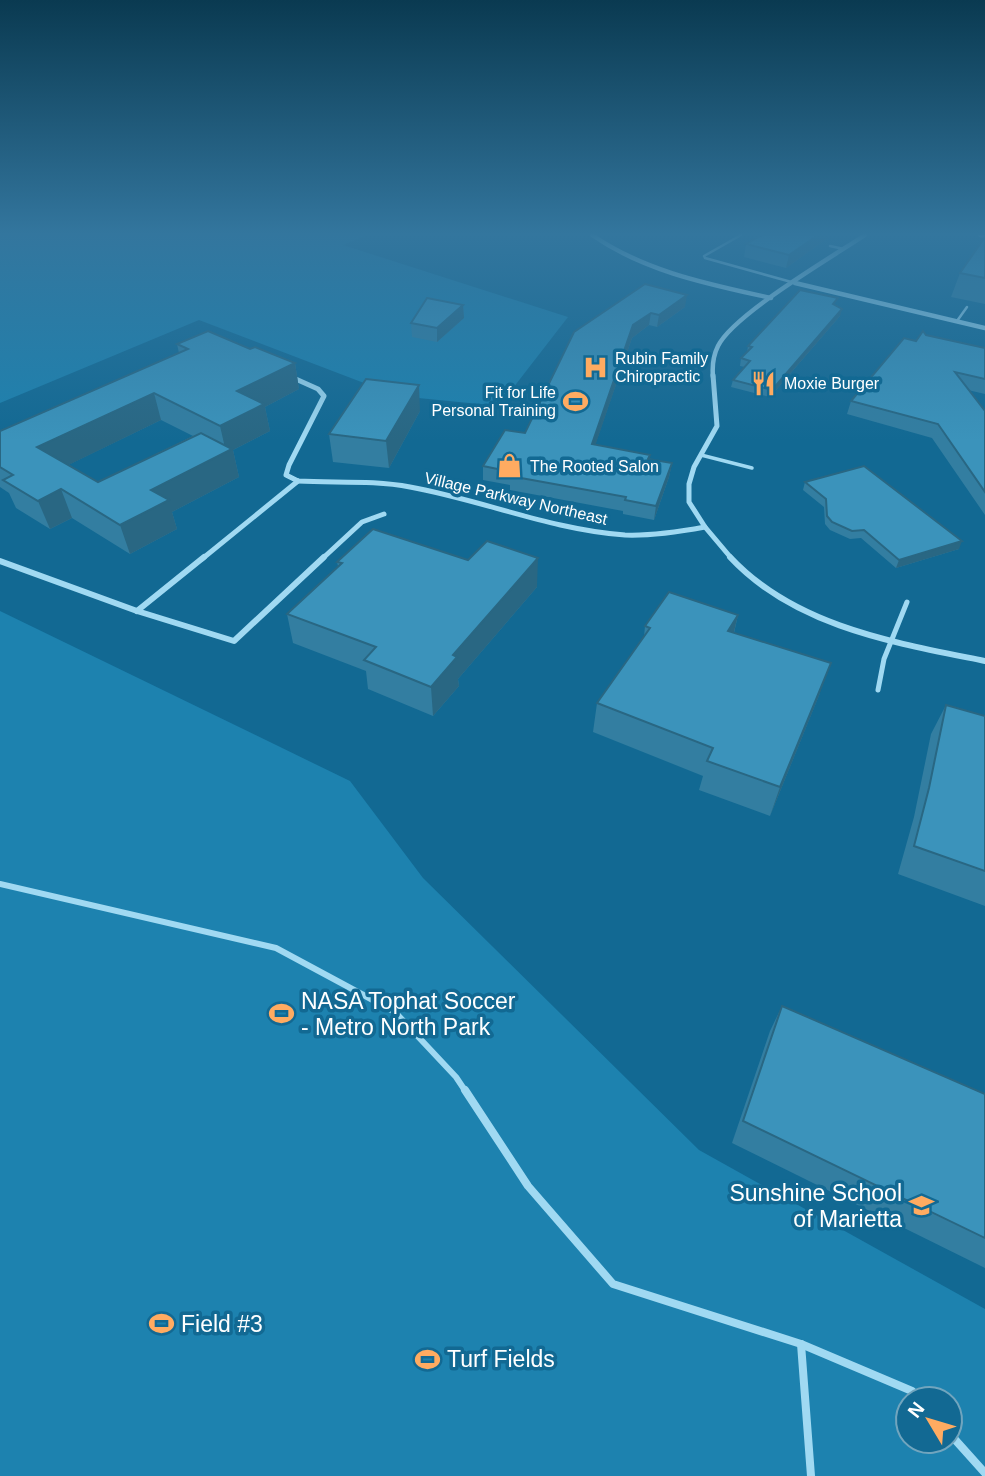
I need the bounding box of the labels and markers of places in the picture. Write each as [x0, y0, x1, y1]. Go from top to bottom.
place label: Rubin Family Chiropractic [615, 350, 708, 385]
hospital icon: Rubin Family Chiropractic [581, 353, 609, 381]
restaurant icon: Moxie Burger [750, 369, 778, 397]
place label: Moxie Burger [784, 375, 880, 392]
place label: Fit for Life Personal Training [431, 384, 556, 419]
sports icon: Fit for Life Personal Training [562, 387, 590, 415]
shop icon: The Rooted Salon [496, 452, 524, 480]
place label: The Rooted Salon [530, 458, 659, 475]
place label: NASA Tophat Soccer - Metro North Park [301, 988, 516, 1040]
sports icon: NASA Tophat Soccer - Metro North Park [267, 1000, 295, 1028]
place label: Sunshine School of Marietta [729, 1180, 902, 1232]
school or university icon: Sunshine School of Marietta [908, 1192, 936, 1220]
sports icon: Field #3 [147, 1310, 175, 1338]
place label: Field #3 [181, 1311, 263, 1337]
sports icon: Turf Fields [413, 1345, 441, 1373]
place label: Turf Fields [447, 1346, 555, 1372]

